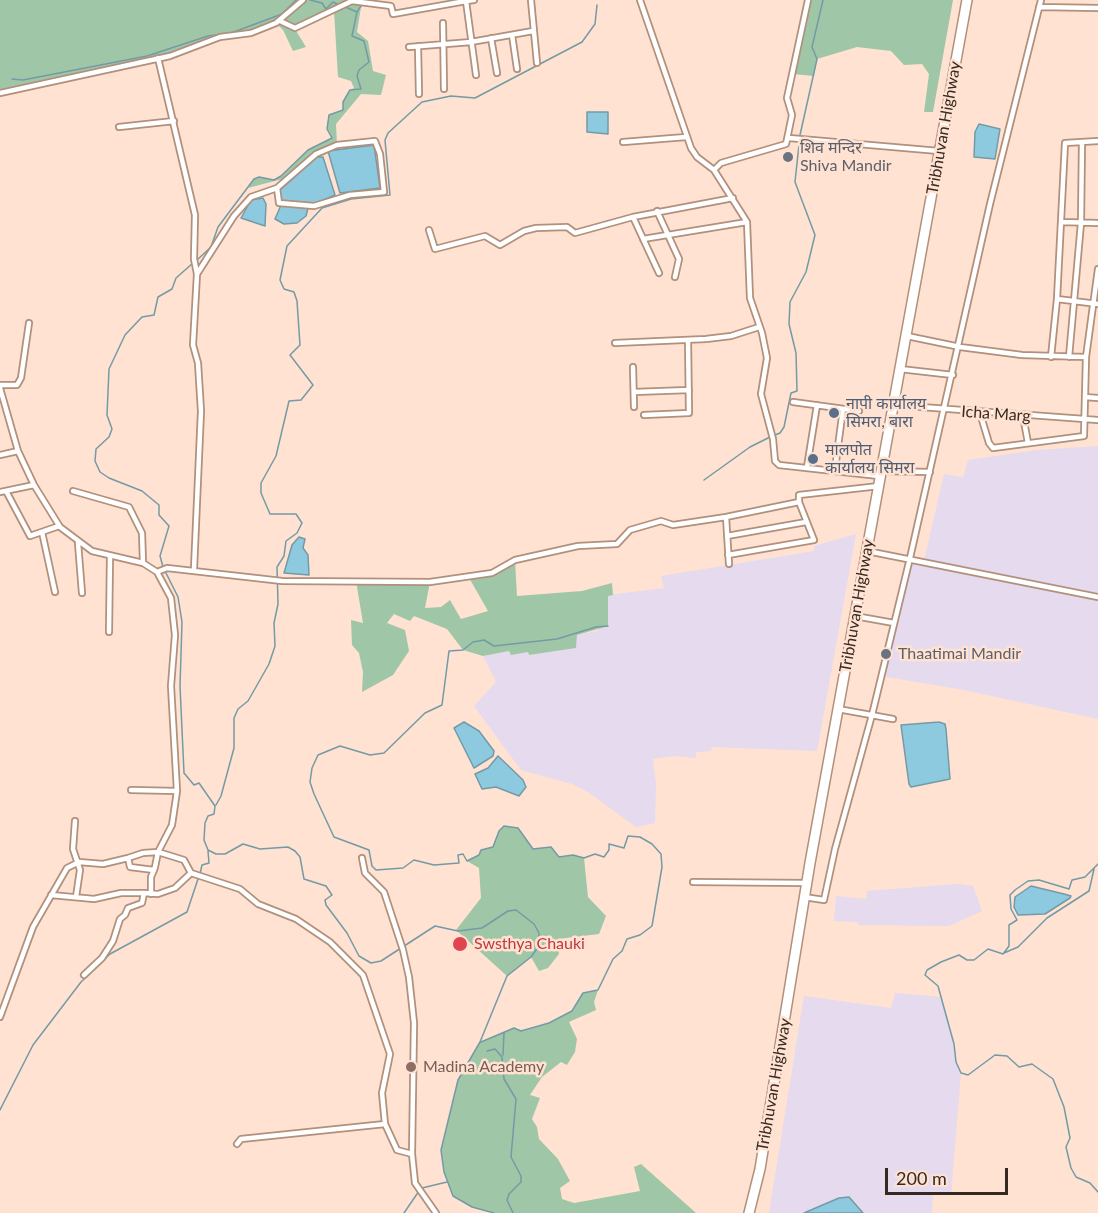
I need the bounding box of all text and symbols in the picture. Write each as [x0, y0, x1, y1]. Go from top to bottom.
street label: Tribhuvan Highway [923, 60, 965, 196]
place label: शिव मन्दिर Shiva Mandir [800, 138, 892, 176]
marker: शिव मन्दिर Shiva Mandir [781, 150, 795, 164]
place label: नापी कार्यालय सिमरा, बारा [846, 394, 926, 432]
street label: Icha Marg [961, 402, 1031, 426]
marker: नापी कार्यालय सिमरा, बारा [827, 406, 841, 420]
place label: मालपोत कार्यालय सिमरा [825, 440, 914, 478]
marker: मालपोत कार्यालय सिमरा [806, 452, 820, 466]
street label: Tribhuvan Highway [836, 538, 878, 674]
place label: Thaatimai Mandir [898, 644, 1021, 664]
marker: Thaatimai Mandir [879, 647, 893, 661]
place label: Swsthya Chauki [474, 934, 585, 954]
marker: Swsthya Chauki [451, 935, 469, 953]
street label: Tribhuvan Highway [753, 1017, 795, 1153]
place label: Madina Academy [423, 1057, 544, 1077]
marker: Madina Academy [404, 1060, 418, 1074]
scale bar [888, 1156, 1011, 1194]
text: 200 m [896, 1167, 947, 1189]

